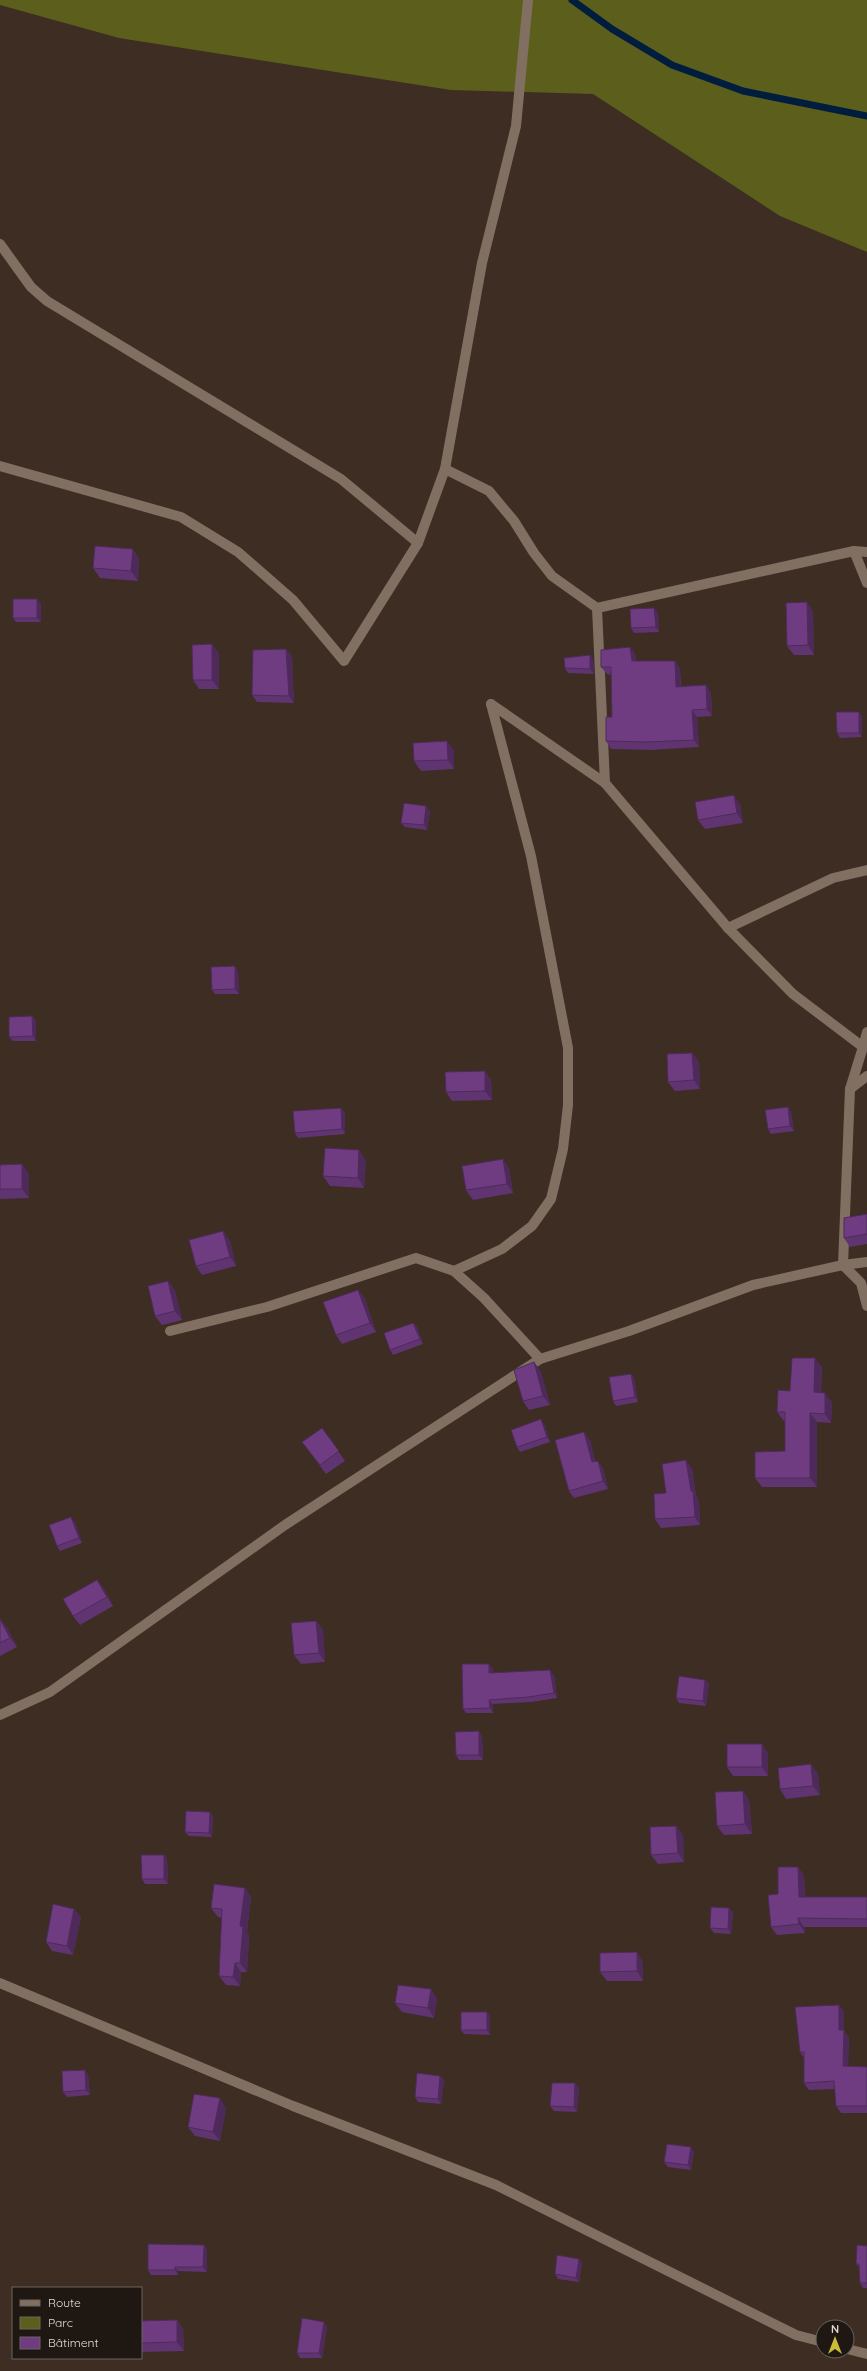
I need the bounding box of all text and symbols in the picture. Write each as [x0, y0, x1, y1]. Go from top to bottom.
legend [12, 2287, 142, 2359]
text: Route [48, 2295, 81, 2310]
text: Parc [48, 2315, 73, 2330]
north arrow [815, 2319, 855, 2359]
text: N [831, 2322, 839, 2336]
text: Bâtiment [48, 2335, 98, 2350]

